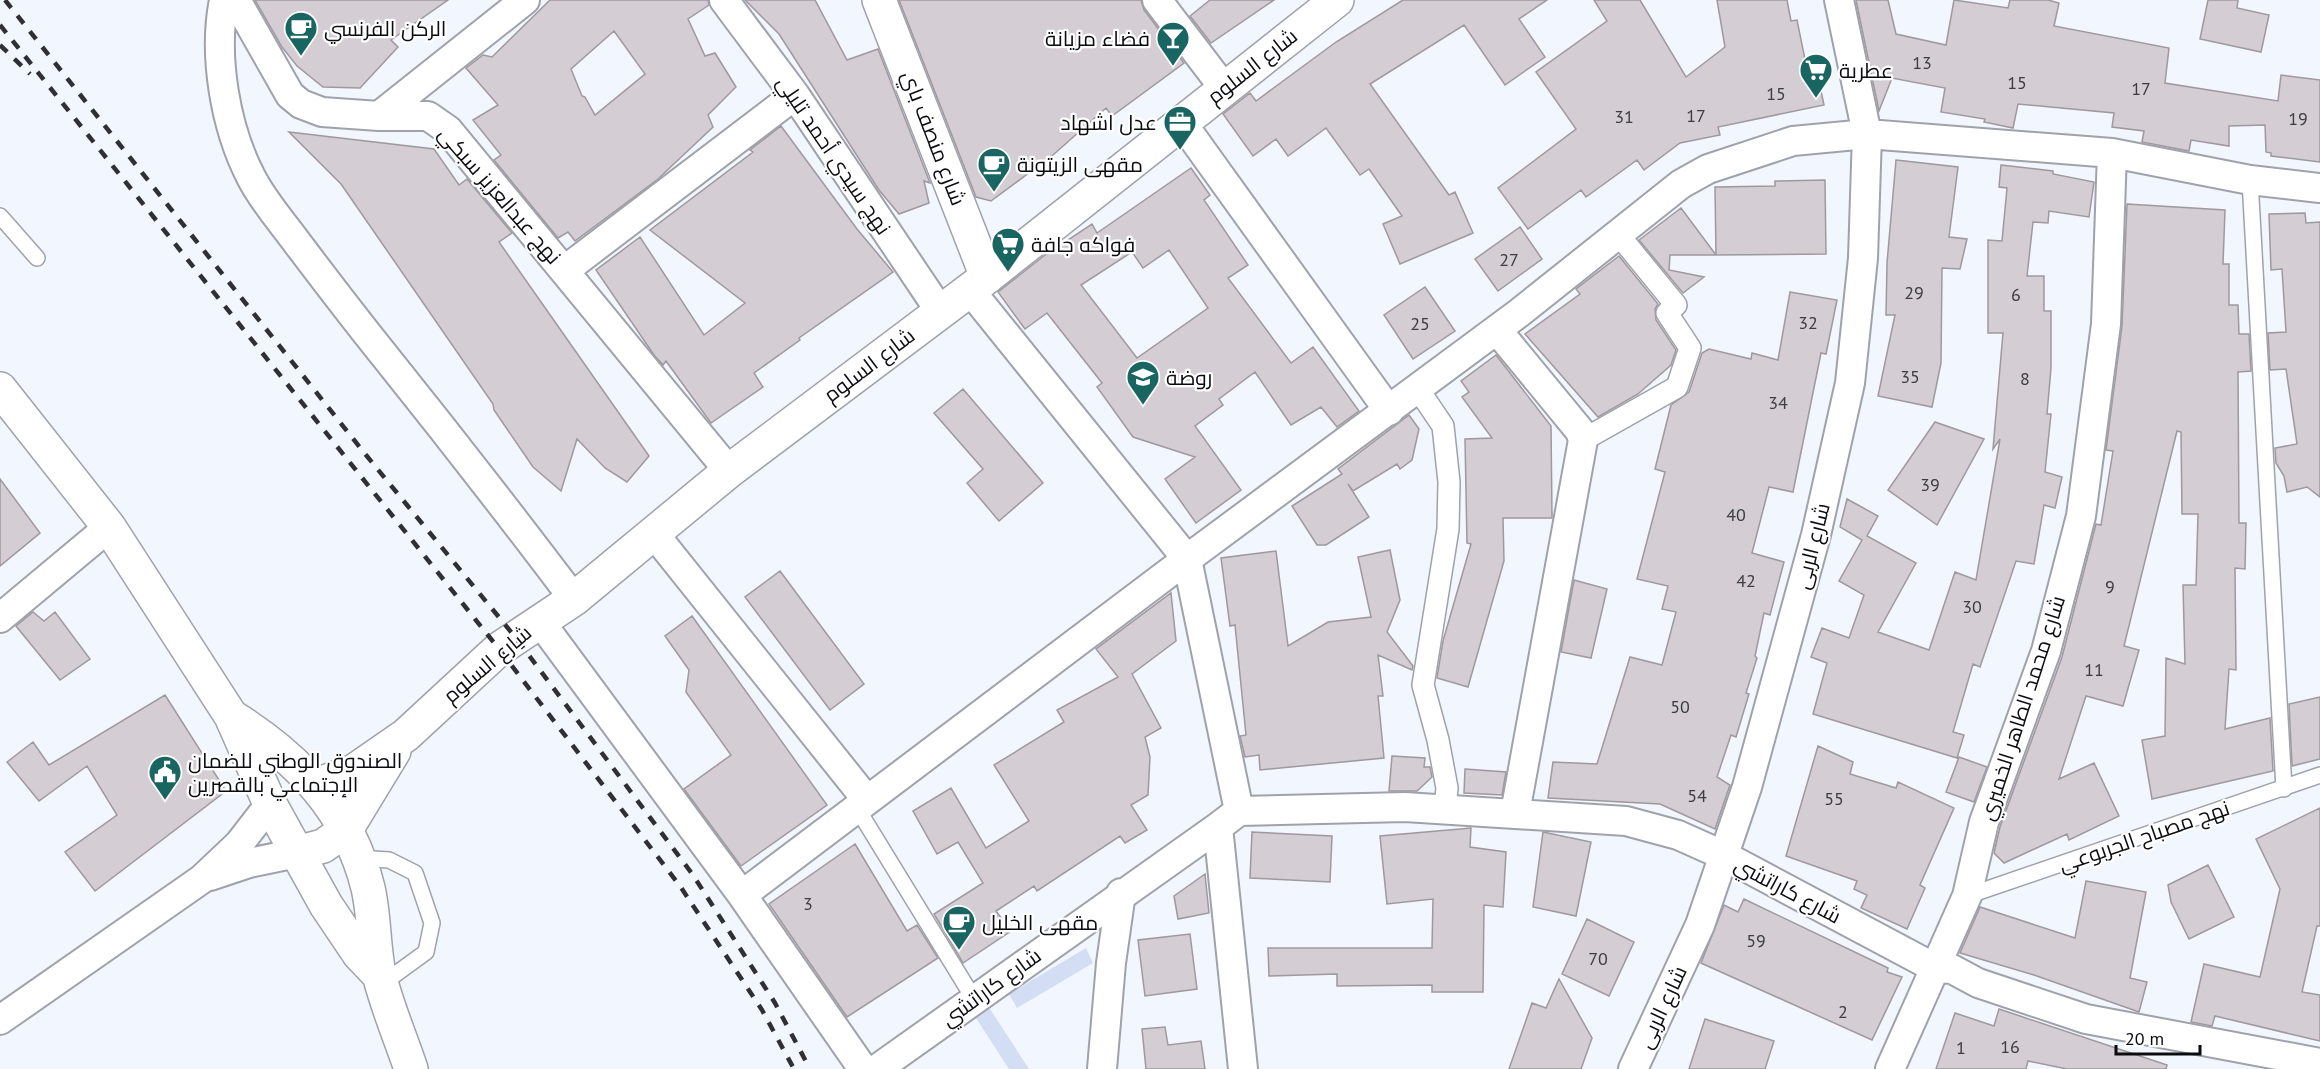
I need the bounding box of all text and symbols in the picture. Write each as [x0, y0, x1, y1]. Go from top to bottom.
cafe icon: الركن الفرنسي [283, 10, 319, 57]
place label: الركن الفرنسي [324, 15, 446, 44]
bar icon: فضاء مزيانة [1155, 20, 1191, 67]
street label: شارع السلوم [1201, 22, 1303, 111]
place label: فضاء مزيانة [1045, 25, 1150, 52]
house number: 13 [1912, 51, 1932, 74]
supermarket icon: عطرية [1798, 52, 1834, 99]
place label: عطرية [1839, 57, 1893, 84]
street label: شارع منصف باي [893, 67, 972, 210]
street label: نهج سيدي أحمد تليلي [768, 70, 897, 241]
house number: 15 [2007, 71, 2027, 94]
house number: 17 [2131, 77, 2151, 100]
house number: 15 [1766, 82, 1786, 105]
office icon: عدل اشهاد [1162, 104, 1198, 151]
house number: 17 [1686, 104, 1706, 127]
house number: 31 [1614, 105, 1634, 128]
house number: 19 [2288, 107, 2308, 130]
place label: عدل اشهاد [1061, 109, 1157, 136]
street label: نهج عبدالعزيز سبكي [430, 120, 567, 272]
cafe icon: مقهى الزيتونة [976, 146, 1012, 193]
place label: مقهى الزيتونة [1017, 151, 1143, 178]
supermarket icon: فواكه جافة [990, 226, 1026, 273]
place label: فواكه جافة [1031, 231, 1135, 258]
house number: 27 [1499, 248, 1519, 271]
house number: 29 [1904, 281, 1924, 304]
house number: 6 [2011, 283, 2021, 306]
house number: 32 [1798, 311, 1818, 334]
house number: 25 [1410, 312, 1430, 335]
street label: شارع السلوم [818, 322, 921, 409]
school or university icon: روضة [1125, 359, 1161, 406]
place label: روضة [1166, 364, 1212, 391]
house number: 35 [1900, 365, 1920, 388]
house number: 8 [2020, 367, 2030, 390]
house number: 34 [1768, 391, 1788, 414]
house number: 39 [1920, 473, 1940, 496]
street label: شارع الربى [1788, 500, 1837, 592]
house number: 40 [1726, 503, 1746, 526]
house number: 42 [1736, 569, 1756, 592]
house number: 9 [2105, 575, 2115, 598]
street label: شارع محمد الطاهر الخميري [1973, 592, 2074, 825]
house number: 30 [1962, 595, 1982, 618]
street label: شارع السلوم [437, 619, 537, 710]
house number: 11 [2084, 658, 2104, 681]
house number: 50 [1670, 695, 1690, 718]
place label: الصندوق الوطني للضمان الإجتماعي بالقصرين [188, 747, 403, 801]
public building icon: الصندوق الوطني للضمان الإجتماعي بالقصرين [147, 754, 183, 801]
house number: 54 [1687, 784, 1707, 807]
house number: 55 [1824, 787, 1844, 810]
street label: نهج مصباح الجربوعي [2055, 794, 2234, 881]
street label: شارع كاراتشي [1729, 851, 1846, 931]
house number: 3 [803, 892, 813, 915]
cafe icon: مقهى الخليل [941, 904, 977, 951]
place label: مقهى الخليل [982, 909, 1098, 936]
house number: 59 [1746, 929, 1766, 952]
street label: شارع كاراتشي [936, 942, 1047, 1034]
house number: 70 [1588, 947, 1608, 970]
street label: شارع الربى [1631, 961, 1694, 1053]
house number: 2 [1838, 1000, 1848, 1023]
scale bar [2116, 1018, 2200, 1056]
text: 20 m [2125, 1027, 2164, 1050]
house number: 16 [2000, 1035, 2020, 1058]
house number: 1 [1956, 1036, 1966, 1059]

